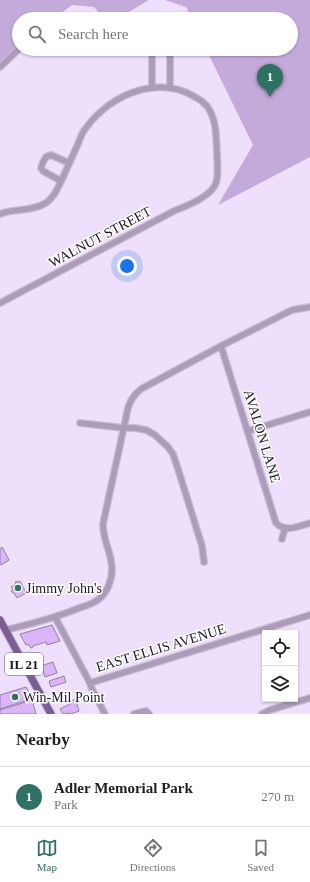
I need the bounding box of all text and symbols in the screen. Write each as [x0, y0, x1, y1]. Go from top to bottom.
search box [12, 12, 298, 56]
icon: search [26, 23, 48, 45]
text: Search here [58, 26, 128, 42]
pin: 1 [257, 64, 283, 97]
street label: WALNUT STREET [46, 203, 154, 270]
your location [117, 256, 137, 276]
street label: AVALON LANE [241, 388, 283, 484]
place label: Jimmy John's [26, 581, 102, 596]
marker: Jimmy John's [13, 583, 23, 593]
street label: EAST ELLIS AVENUE [94, 621, 228, 675]
map controls [262, 630, 298, 702]
button: locate [262, 630, 298, 666]
road number: IL 21 [5, 653, 43, 675]
button: layers [262, 666, 298, 702]
place label: Win-Mil Point [23, 690, 105, 705]
marker: Win-Mil Point [10, 692, 20, 702]
text: Nearby [16, 730, 70, 749]
text: Adler Memorial Park [54, 780, 193, 796]
text: 1 [26, 789, 32, 804]
text: 270 m [261, 789, 294, 804]
text: Park [54, 797, 78, 812]
tab: Map [36, 837, 58, 873]
tab: Directions [130, 837, 175, 873]
tab: Saved [247, 837, 274, 873]

